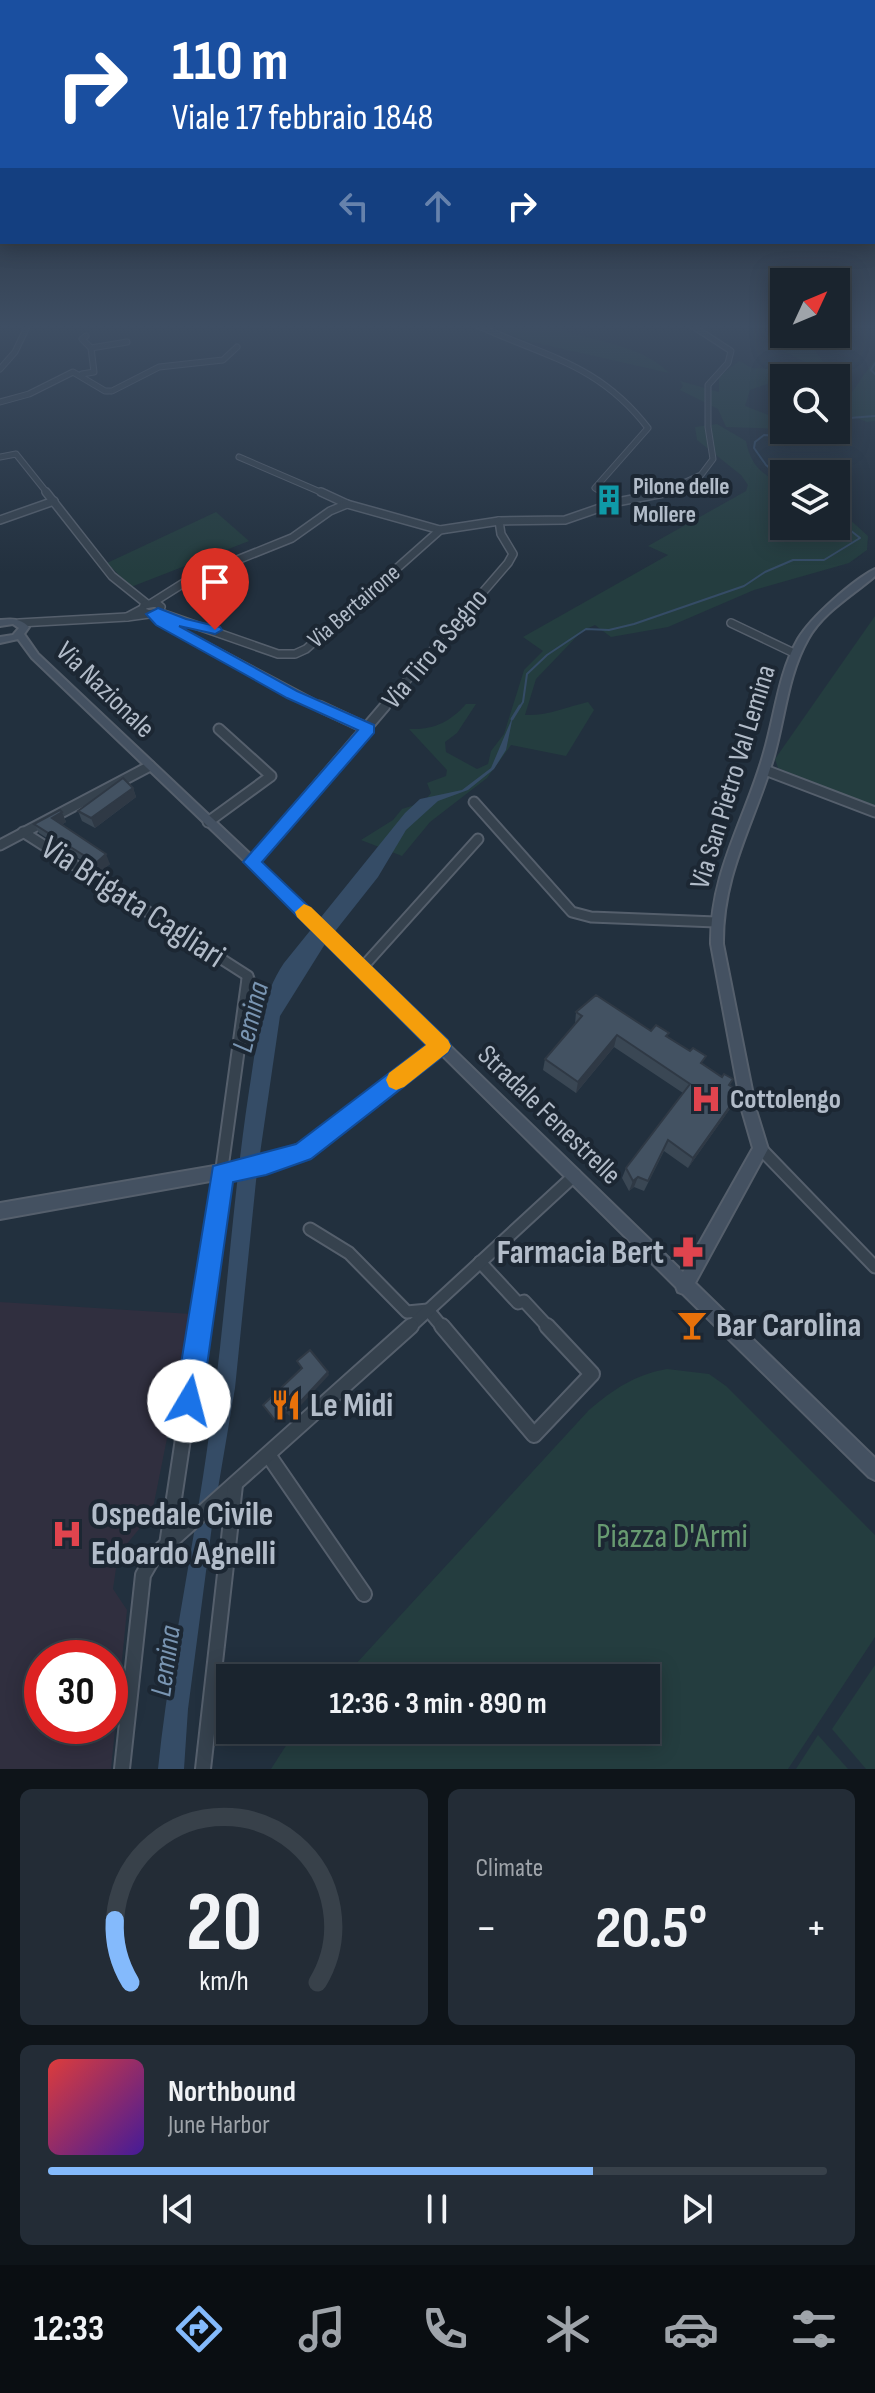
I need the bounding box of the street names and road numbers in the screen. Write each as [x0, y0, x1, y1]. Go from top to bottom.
street label: Via Bertairone [302, 558, 406, 654]
street label: Via Tiro a Segno [375, 582, 495, 716]
street label: Via Nazionale [49, 635, 161, 745]
street label: Via San Pietro Val Lemina [683, 661, 783, 893]
street label: Via Brigata Cagliari [33, 827, 233, 977]
street label: Stradale Fenestrelle [471, 1038, 627, 1192]

